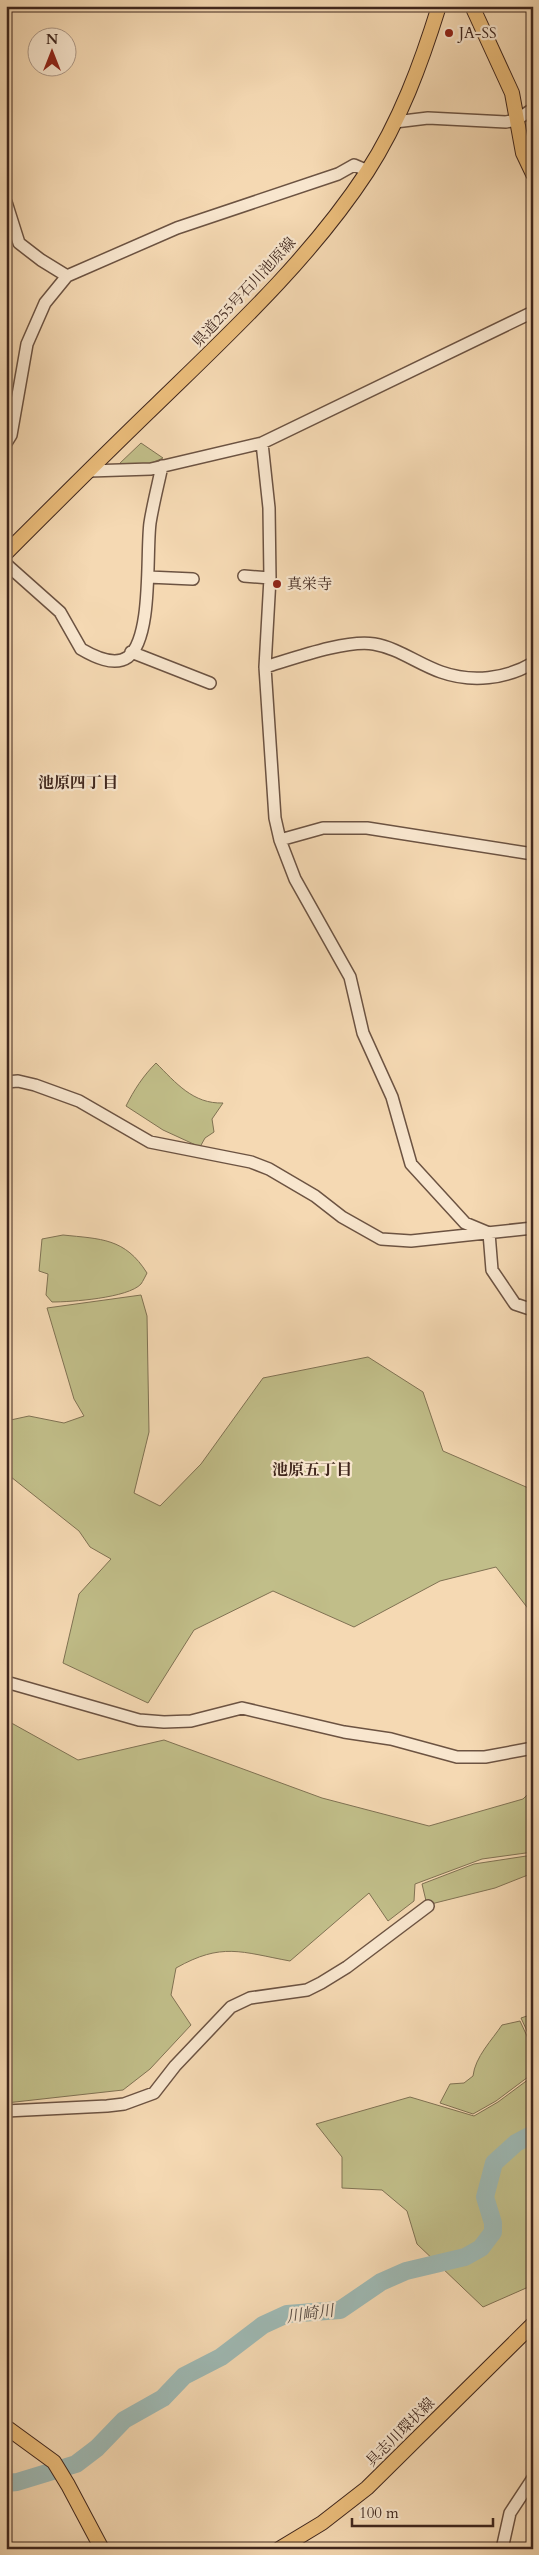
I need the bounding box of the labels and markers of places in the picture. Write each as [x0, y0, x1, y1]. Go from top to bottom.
place label: JA-SS [457, 23, 496, 43]
marker: JA-SS [443, 27, 455, 39]
place label: 真栄寺 [287, 574, 332, 594]
marker: 真栄寺 [271, 578, 283, 590]

